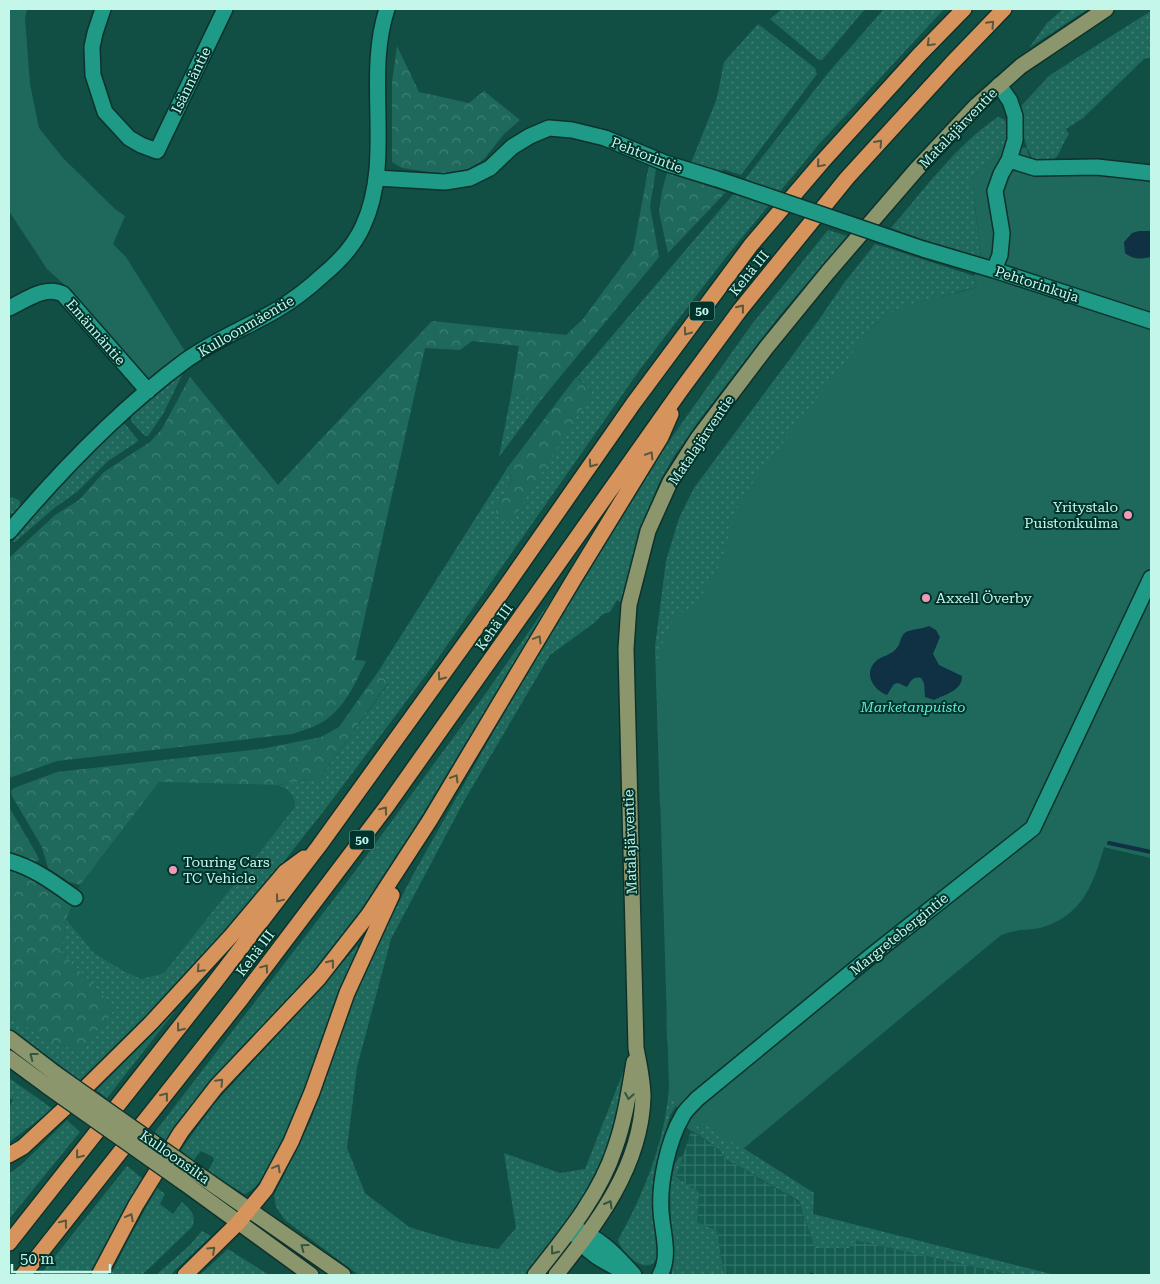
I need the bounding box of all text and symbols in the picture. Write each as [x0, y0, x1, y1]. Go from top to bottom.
one-way arrow [985, 20, 994, 29]
one-way arrow [926, 38, 935, 47]
street label: Isännäntie [168, 44, 214, 116]
street label: Matalajärventie [916, 84, 1000, 171]
street label: Pehtorintie [609, 134, 685, 176]
one-way arrow [873, 140, 882, 149]
one-way arrow [817, 158, 826, 167]
street label: Kehä III [726, 247, 772, 299]
street label: Pehtorinkuja [993, 263, 1081, 305]
street label: Kulloonmäentie [195, 292, 297, 360]
street label: Emännäntie [63, 296, 129, 368]
road number: 50 [690, 302, 714, 321]
one-way arrow [736, 305, 744, 314]
one-way arrow [684, 326, 693, 336]
street label: Matalajärventie [665, 392, 737, 488]
one-way arrow [644, 452, 654, 461]
one-way arrow [589, 458, 598, 468]
place label: Yritystalo Puistonkulma [1024, 499, 1118, 531]
marker: Yritystalo Puistonkulma [1122, 509, 1134, 521]
place label: Axxell Överby [936, 590, 1032, 606]
marker: Axxell Överby [920, 592, 932, 604]
street label: Kehä III [472, 601, 516, 653]
one-way arrow [532, 635, 542, 644]
one-way arrow [438, 671, 446, 680]
park label: Marketanpuisto [859, 699, 966, 715]
one-way arrow [448, 775, 458, 784]
street label: Matalajärventie [620, 789, 640, 895]
one-way arrow [378, 806, 387, 816]
road number: 50 [350, 830, 374, 850]
place label: Touring Cars TC Vehicle [183, 854, 270, 886]
marker: Touring Cars TC Vehicle [167, 864, 179, 876]
street label: Margretebergintie [847, 889, 951, 978]
one-way arrow [276, 893, 285, 903]
street label: Kehä III [233, 927, 277, 979]
one-way arrow [325, 960, 333, 969]
one-way arrow [197, 963, 206, 972]
one-way arrow [259, 964, 268, 974]
one-way arrow [177, 1022, 185, 1031]
one-way arrow [30, 1053, 39, 1061]
one-way arrow [214, 1079, 223, 1088]
one-way arrow [624, 1092, 634, 1100]
one-way arrow [160, 1093, 168, 1102]
street label: Kulloonsilta [137, 1127, 213, 1187]
one-way arrow [76, 1149, 84, 1158]
one-way arrow [271, 1164, 281, 1173]
one-way arrow [602, 1200, 612, 1209]
one-way arrow [124, 1213, 134, 1222]
one-way arrow [59, 1220, 67, 1229]
scale bar [12, 1242, 110, 1274]
one-way arrow [300, 1244, 310, 1253]
one-way arrow [550, 1246, 559, 1255]
one-way arrow [206, 1247, 215, 1256]
text: 50 m [20, 1250, 55, 1268]

